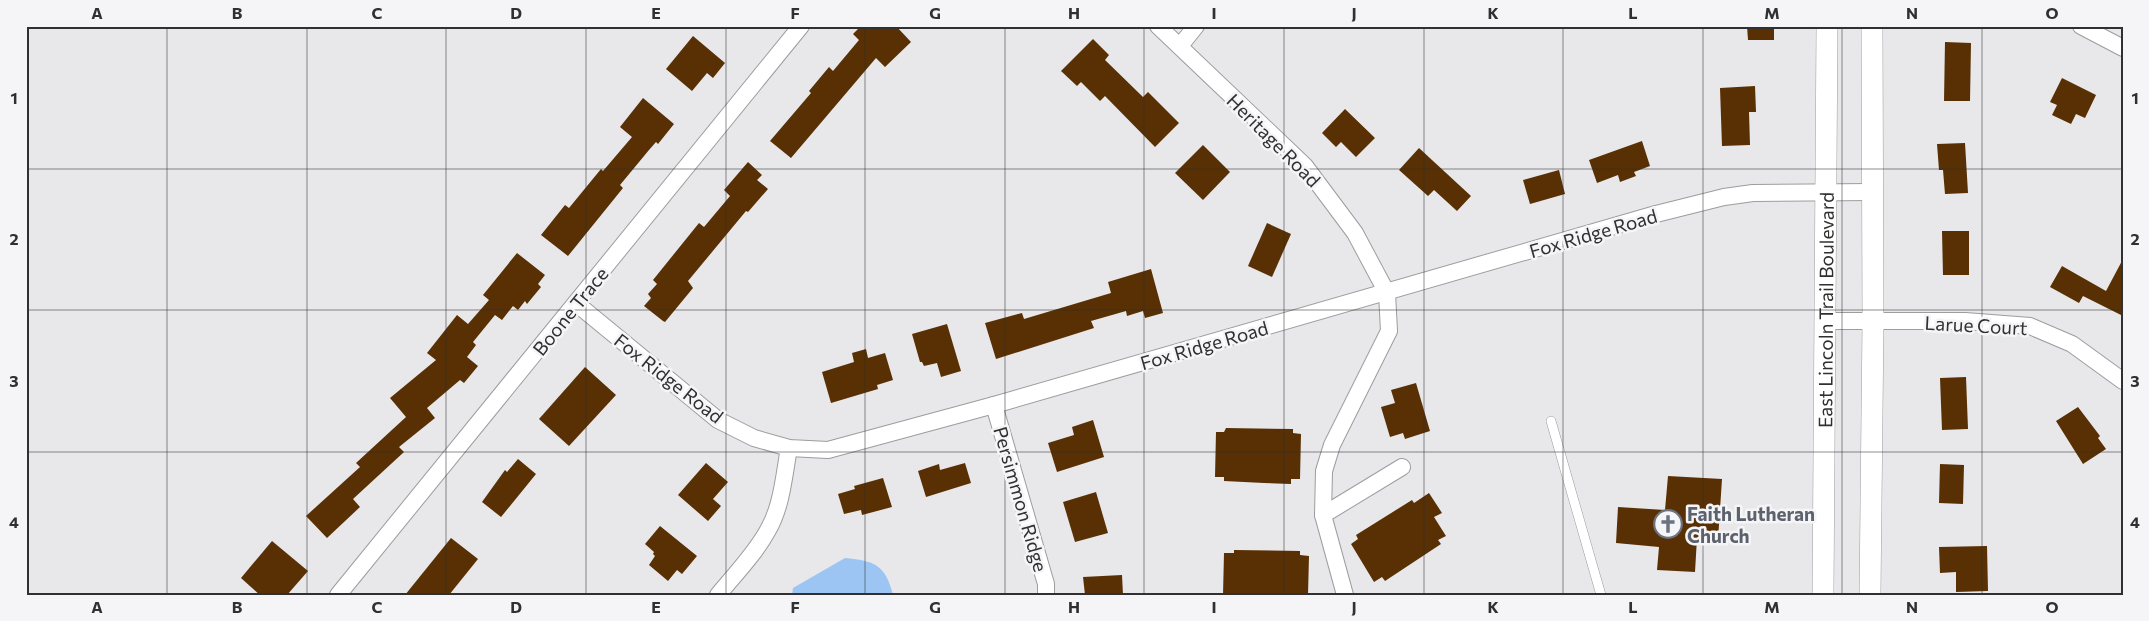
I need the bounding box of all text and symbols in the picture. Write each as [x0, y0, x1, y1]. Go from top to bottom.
text: A [91, 3, 103, 22]
text: B [232, 3, 243, 22]
text: C [372, 3, 383, 22]
text: D [510, 3, 522, 22]
text: E [651, 3, 661, 22]
text: F [790, 3, 800, 22]
text: G [929, 3, 941, 22]
text: H [1068, 3, 1080, 22]
text: I [1211, 3, 1217, 22]
text: J [1351, 3, 1357, 22]
text: K [1487, 3, 1499, 22]
text: L [1628, 3, 1638, 22]
text: M [1764, 3, 1780, 22]
text: N [1906, 3, 1918, 22]
text: O [2045, 3, 2059, 22]
text: 1 [10, 88, 18, 107]
text: 1 [2131, 88, 2139, 107]
street label: Heritage Road [1223, 89, 1325, 191]
street label: East Lincoln Trail Boulevard [1813, 192, 1837, 428]
street label: Fox Ridge Road [1526, 204, 1660, 262]
text: 2 [9, 229, 19, 248]
text: 2 [2130, 229, 2140, 248]
street label: Boone Trace [527, 262, 613, 360]
street label: Larue Court [1924, 311, 2028, 339]
street label: Fox Ridge Road [1137, 316, 1271, 374]
street label: Fox Ridge Road [610, 328, 728, 428]
text: 3 [9, 371, 19, 390]
text: 3 [2130, 371, 2140, 390]
street label: Persimmon Ridge [989, 424, 1053, 574]
place label: Faith Lutheran Church [1687, 502, 1815, 547]
church icon: Faith Lutheran Church [1653, 509, 1683, 539]
text: 4 [9, 512, 19, 531]
text: 4 [2130, 512, 2140, 531]
text: A [91, 597, 103, 616]
text: B [232, 597, 243, 616]
text: C [372, 597, 383, 616]
text: D [510, 597, 522, 616]
text: E [651, 597, 661, 616]
text: F [790, 597, 800, 616]
text: G [929, 597, 941, 616]
text: H [1068, 597, 1080, 616]
text: I [1211, 597, 1217, 616]
text: J [1351, 597, 1357, 616]
text: K [1487, 597, 1499, 616]
text: L [1628, 597, 1638, 616]
text: M [1764, 597, 1780, 616]
text: N [1906, 597, 1918, 616]
text: O [2045, 597, 2059, 616]

